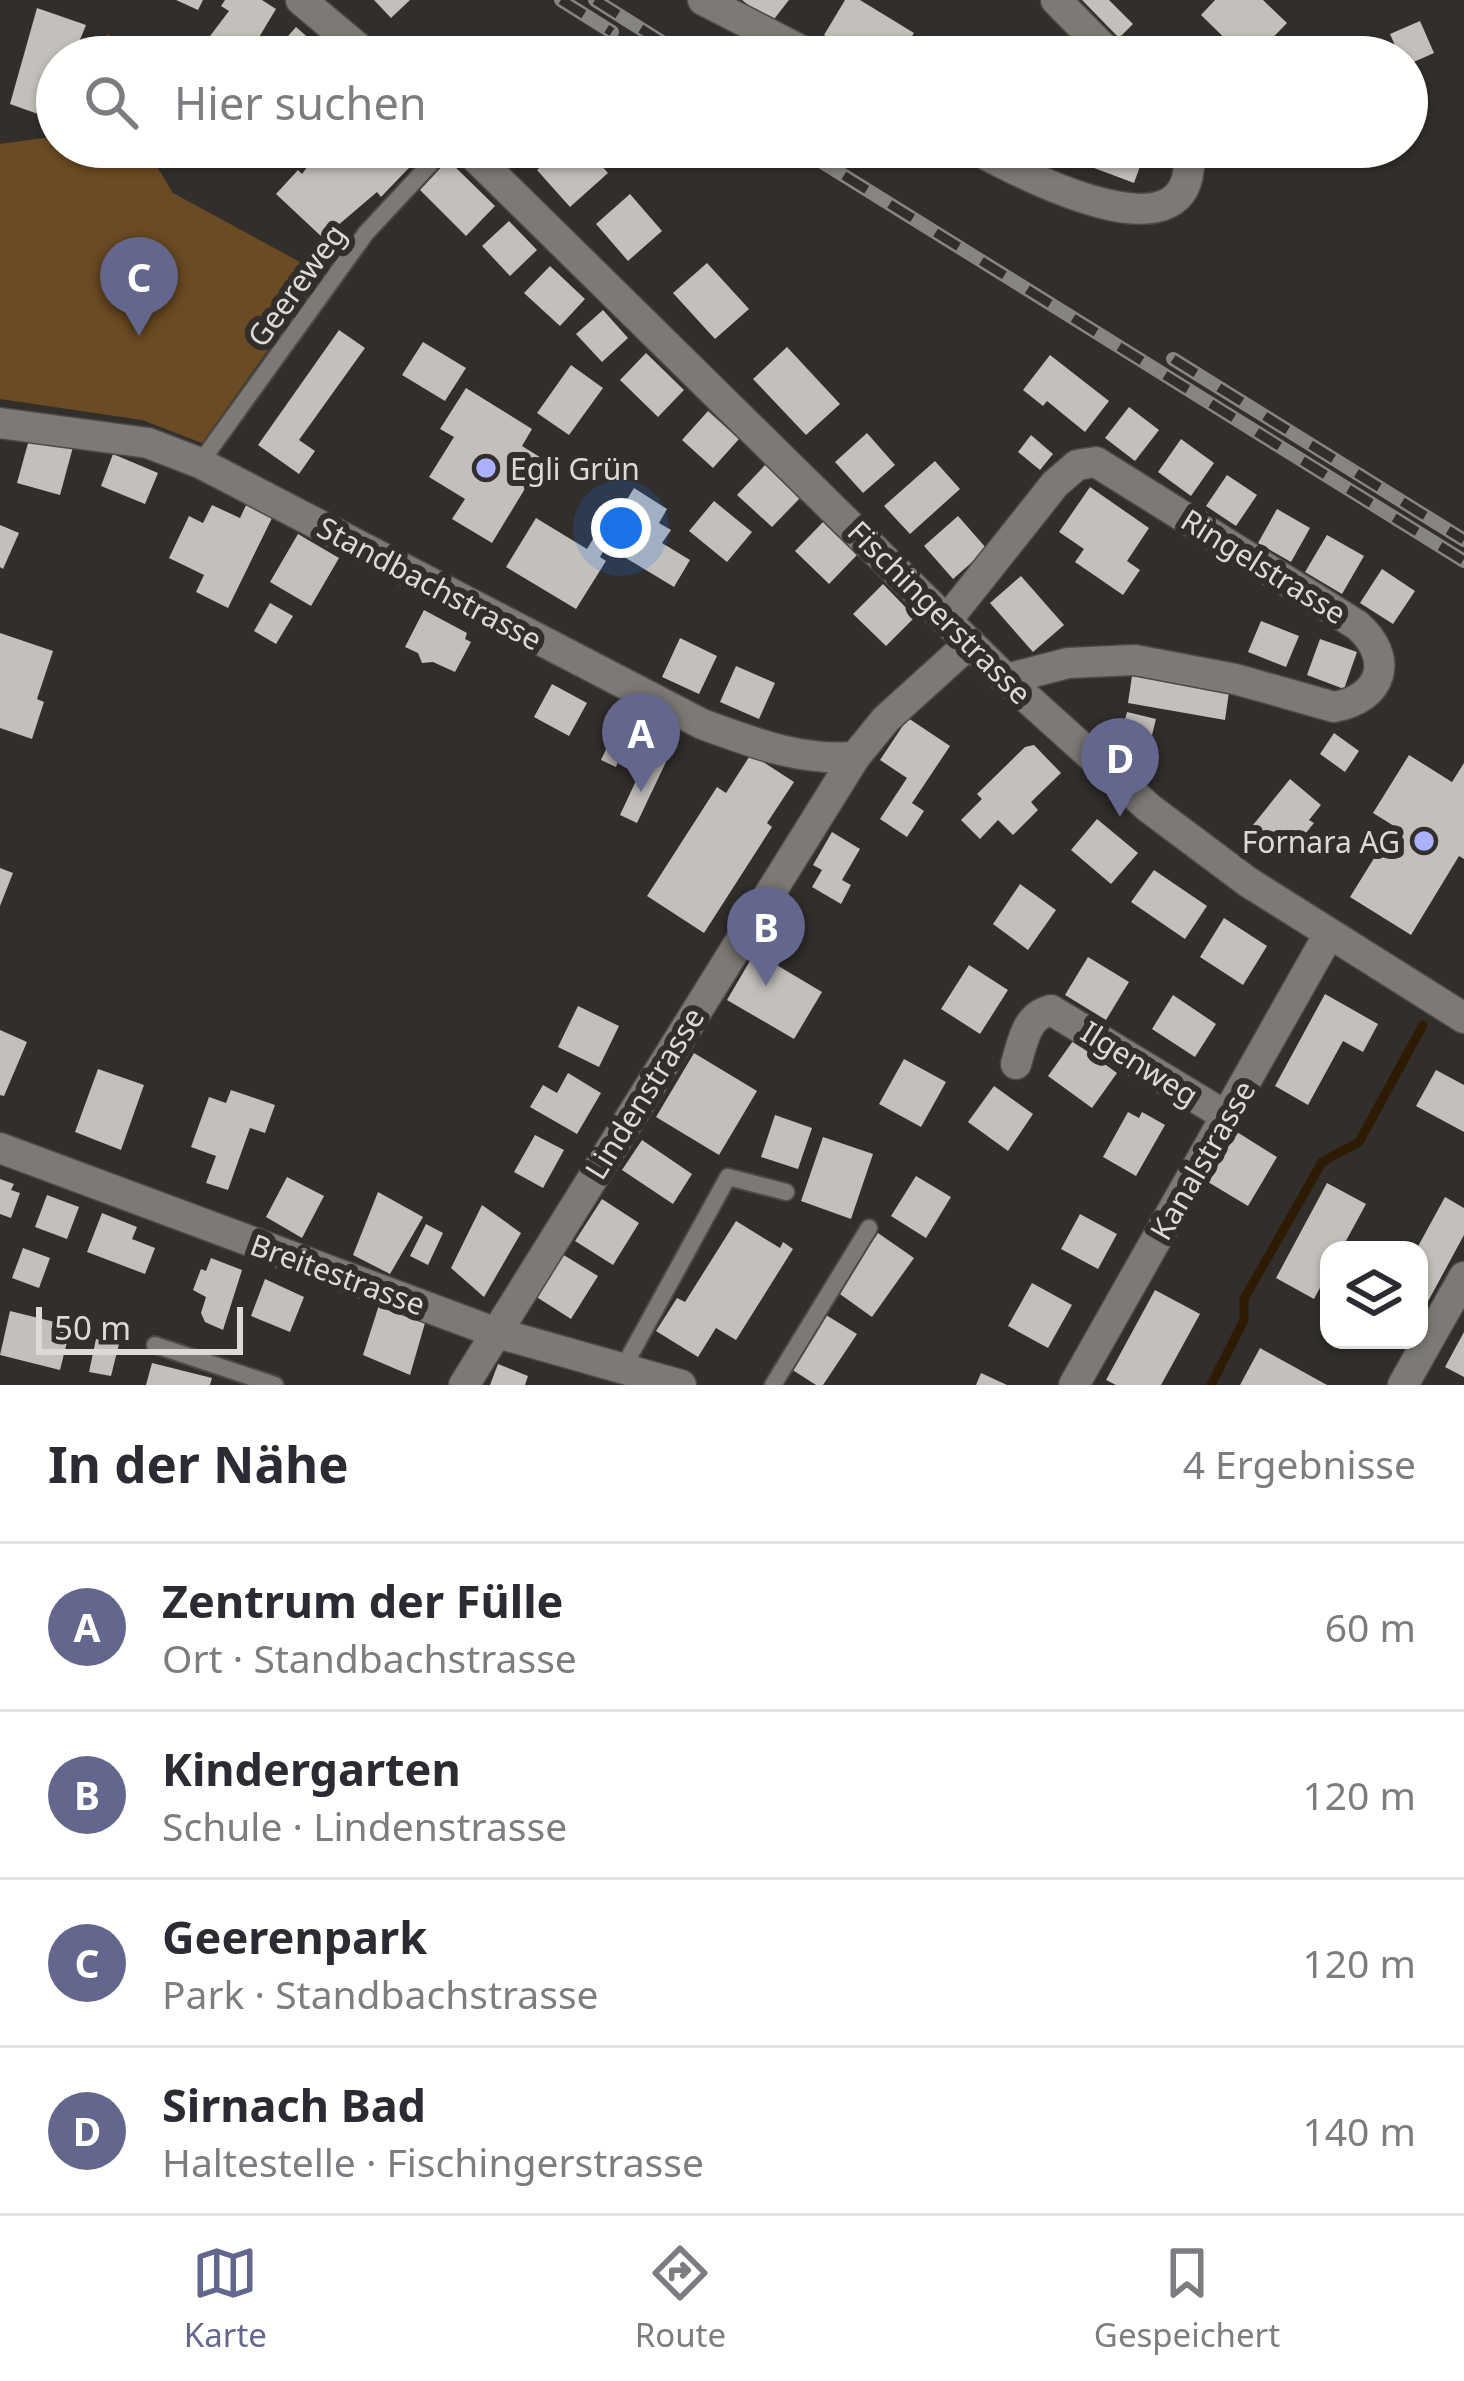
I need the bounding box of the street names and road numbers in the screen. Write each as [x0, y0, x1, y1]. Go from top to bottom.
street label: Geereweg [237, 215, 355, 355]
street label: Ringelstrasse [1174, 499, 1354, 633]
street label: Standbachstrasse [311, 506, 549, 660]
street label: Fischingerstrasse [839, 511, 1041, 713]
street label: Lindenstrasse [575, 999, 713, 1187]
street label: Ilgenweg [1074, 1011, 1206, 1115]
street label: Kanalstrasse [1140, 1073, 1264, 1247]
street label: Breitestrasse [245, 1223, 431, 1325]

